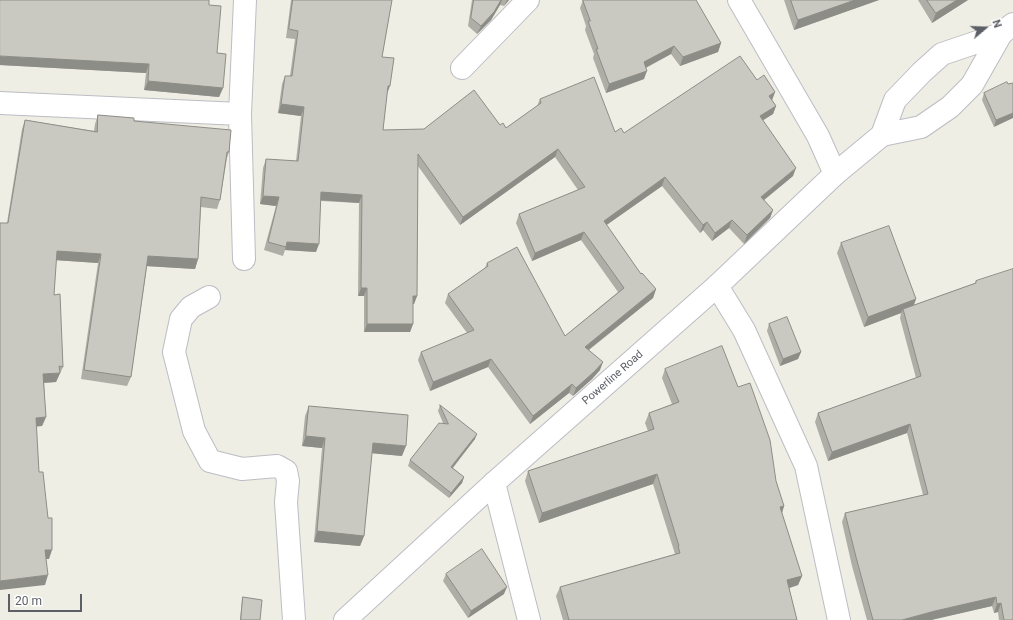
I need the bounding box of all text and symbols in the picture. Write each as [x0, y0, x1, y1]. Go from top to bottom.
north arrow [965, 8, 1005, 48]
text: N [989, 18, 1004, 30]
street label: Powerline Road [580, 348, 646, 408]
scale bar [10, 586, 84, 612]
text: 20 m [15, 594, 42, 608]

